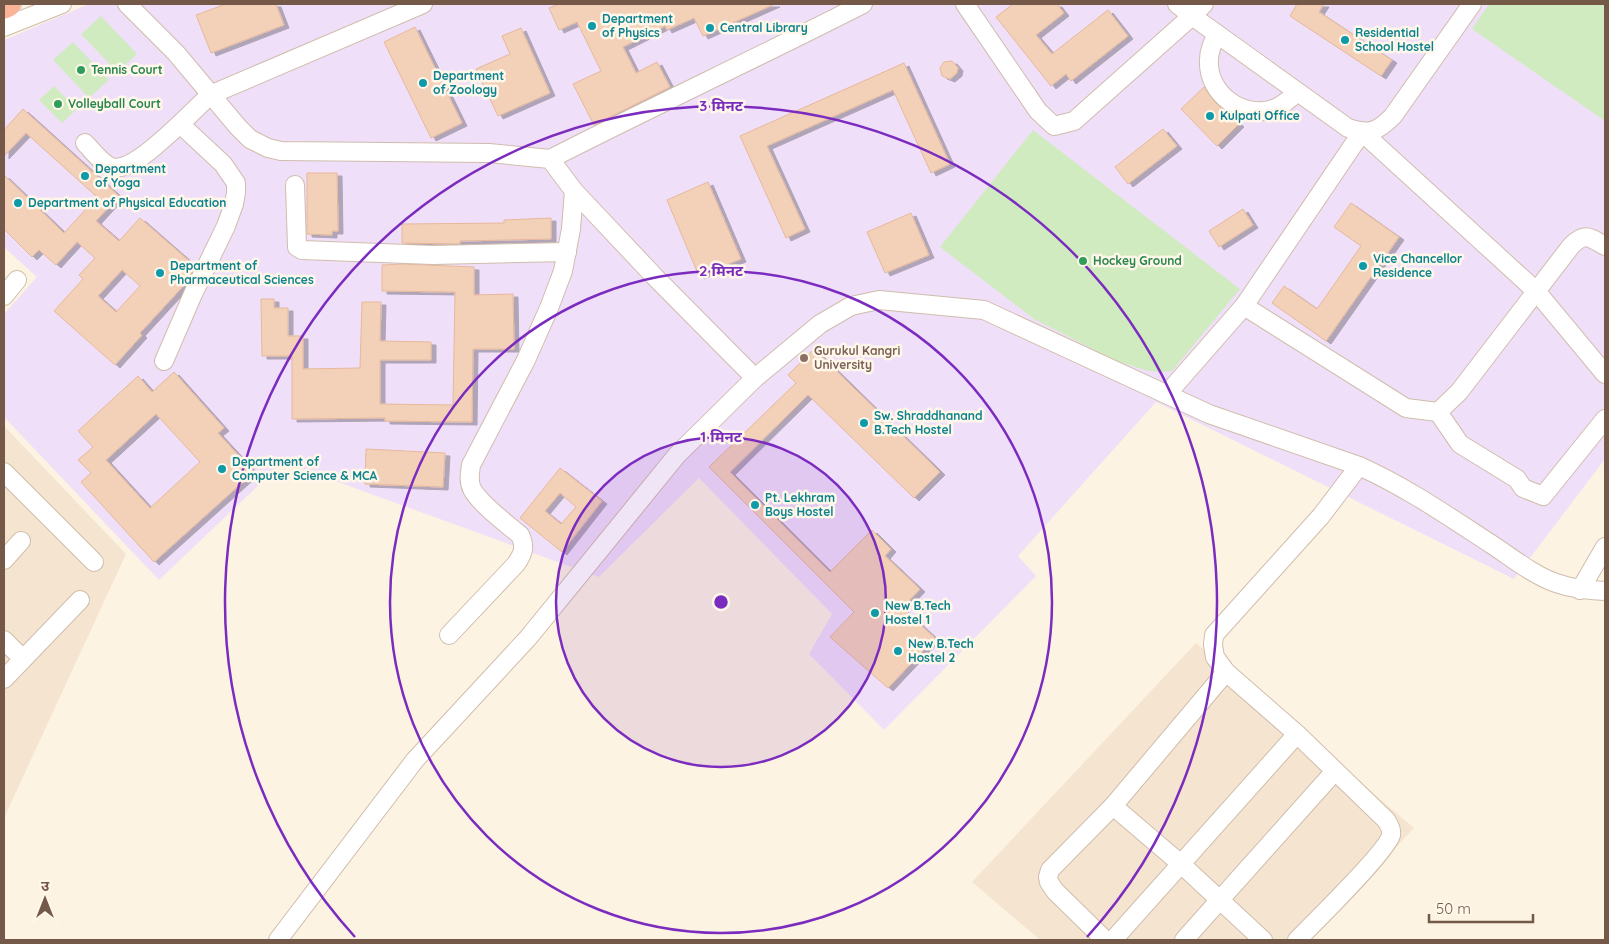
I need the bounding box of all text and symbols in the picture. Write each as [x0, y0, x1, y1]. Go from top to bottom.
place label: Department of Physics [602, 11, 673, 40]
marker: Department of Physics [586, 20, 598, 32]
place label: Central Library [720, 20, 808, 35]
marker: Central Library [704, 22, 716, 34]
place label: Residential School Hostel [1355, 25, 1434, 54]
marker: Residential School Hostel [1339, 34, 1351, 46]
place label: Tennis Court [91, 62, 163, 77]
marker: Tennis Court [75, 64, 87, 76]
place label: Department of Zoology [433, 68, 504, 97]
marker: Department of Zoology [417, 77, 429, 89]
place label: Volleyball Court [68, 96, 161, 111]
text: 3 मिनट [699, 96, 744, 115]
marker: Volleyball Court [52, 98, 64, 110]
place label: Kulpati Office [1220, 108, 1300, 123]
marker: Kulpati Office [1204, 110, 1216, 122]
place label: Department of Yoga [95, 161, 166, 190]
marker: Department of Yoga [79, 170, 91, 182]
place label: Department of Physical Education [28, 195, 226, 210]
marker: Department of Physical Education [12, 197, 24, 209]
place label: Vice Chancellor Residence [1373, 251, 1462, 280]
place label: Hockey Ground [1093, 253, 1182, 268]
marker: Hockey Ground [1077, 255, 1089, 267]
place label: Department of Pharmaceutical Sciences [170, 258, 314, 287]
marker: Vice Chancellor Residence [1357, 260, 1369, 272]
text: 2 मिनट [699, 261, 744, 280]
marker: Department of Pharmaceutical Sciences [154, 267, 166, 279]
place label: Gurukul Kangri University [814, 343, 900, 372]
marker: Gurukul Kangri University [798, 352, 810, 364]
place label: Sw. Shraddhanand B.Tech Hostel [874, 408, 983, 437]
marker: Sw. Shraddhanand B.Tech Hostel [858, 417, 870, 429]
text: 1 मिनट [700, 427, 743, 446]
place label: Department of Computer Science & MCA [232, 454, 378, 483]
marker: Department of Computer Science & MCA [216, 463, 228, 475]
place label: Pt. Lekhram Boys Hostel [765, 490, 835, 519]
marker: Pt. Lekhram Boys Hostel [749, 499, 761, 511]
centre of rings [712, 593, 730, 611]
place label: New B.Tech Hostel 1 [885, 598, 951, 627]
marker: New B.Tech Hostel 1 [869, 607, 881, 619]
place label: New B.Tech Hostel 2 [908, 636, 974, 665]
marker: New B.Tech Hostel 2 [892, 645, 904, 657]
north arrow [20, 874, 70, 924]
text: उ [41, 877, 50, 895]
scale bar [1429, 892, 1533, 924]
text: 50 m [1436, 899, 1471, 918]

